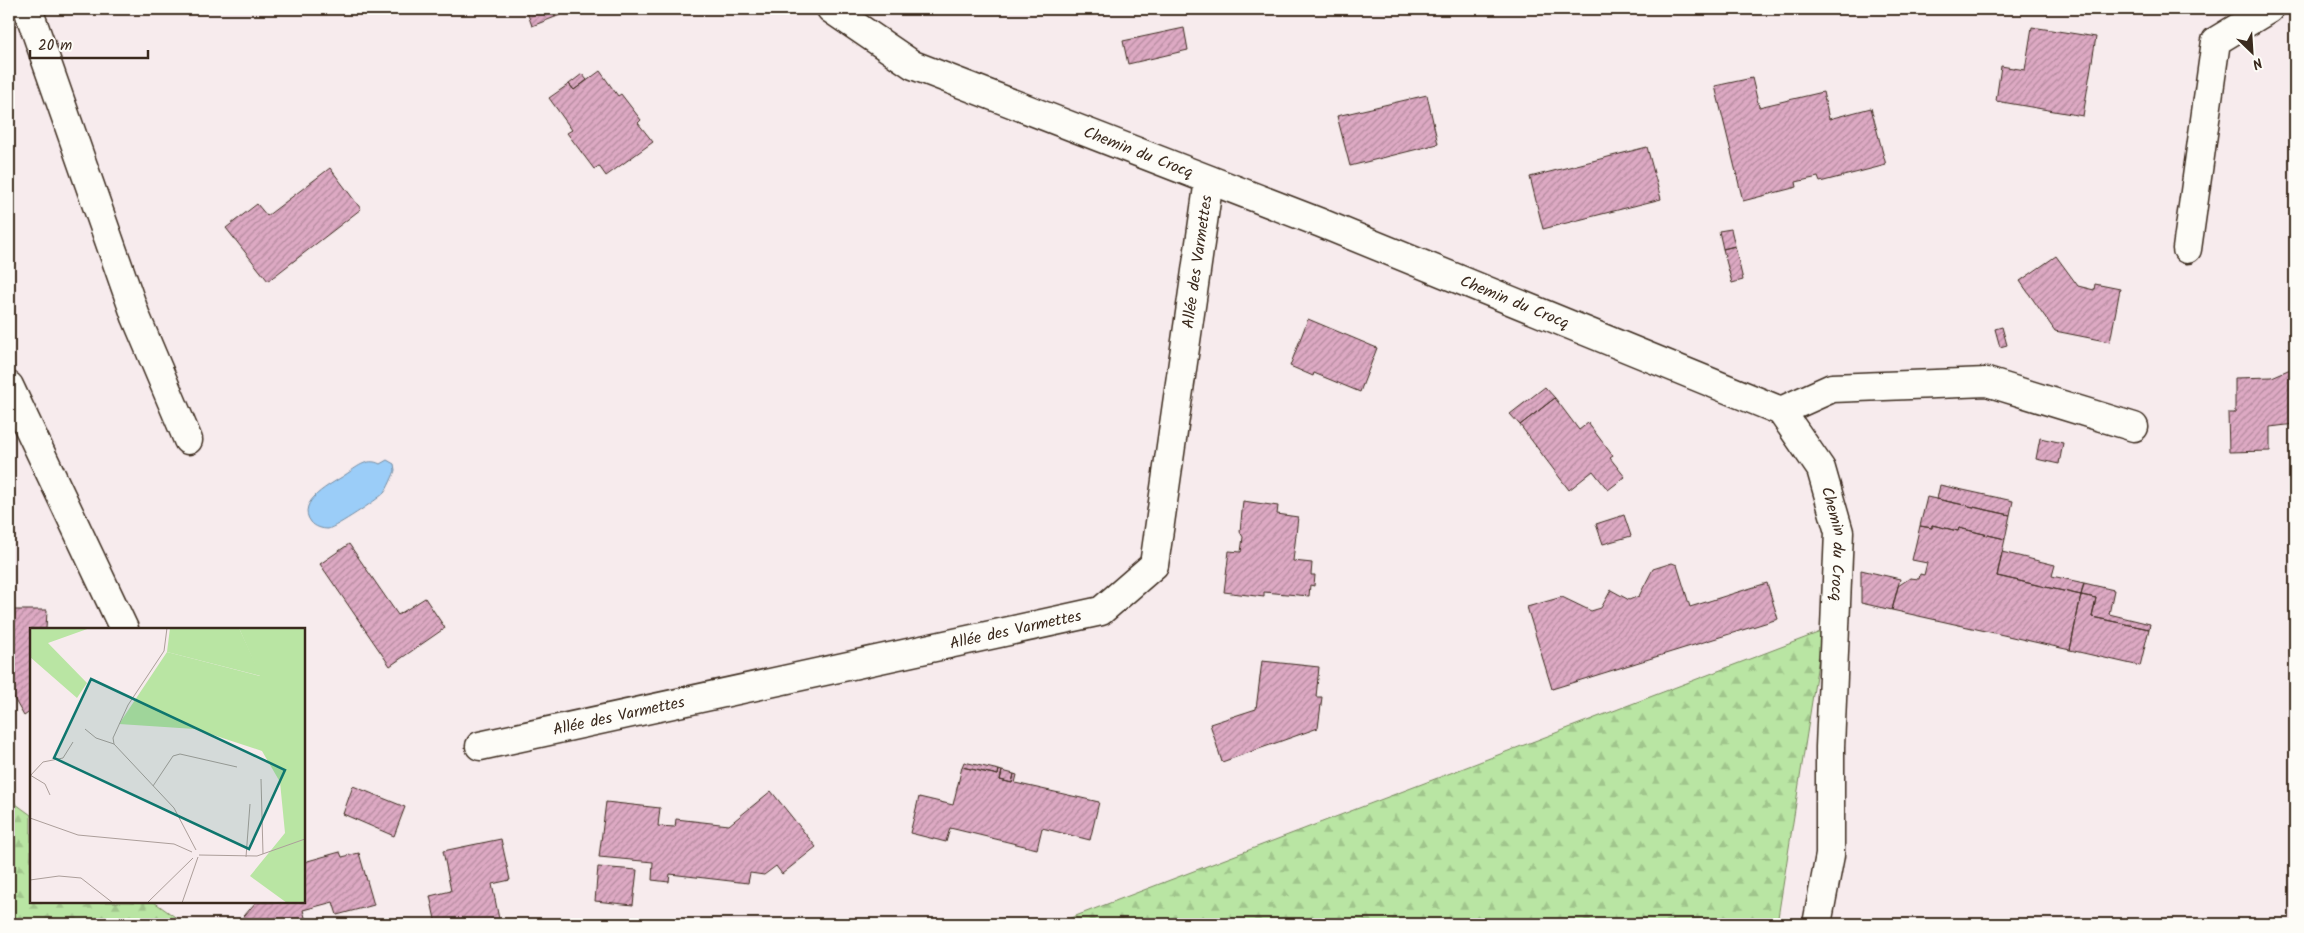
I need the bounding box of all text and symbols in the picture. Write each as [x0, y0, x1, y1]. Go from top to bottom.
scale bar [30, 28, 148, 60]
north arrow [2226, 28, 2276, 78]
text: 20 m [38, 34, 72, 58]
text: N [2248, 51, 2266, 75]
street label: Chemin du Crocq [1080, 120, 1197, 185]
street label: Allée des Varmettes [1175, 193, 1219, 330]
street label: Chemin du Crocq [1456, 269, 1573, 336]
street label: Chemin du Crocq [1814, 484, 1852, 602]
street label: Allée des Varmettes [947, 603, 1084, 656]
inset map [30, 628, 305, 903]
street label: Allée des Varmettes [550, 689, 687, 742]

